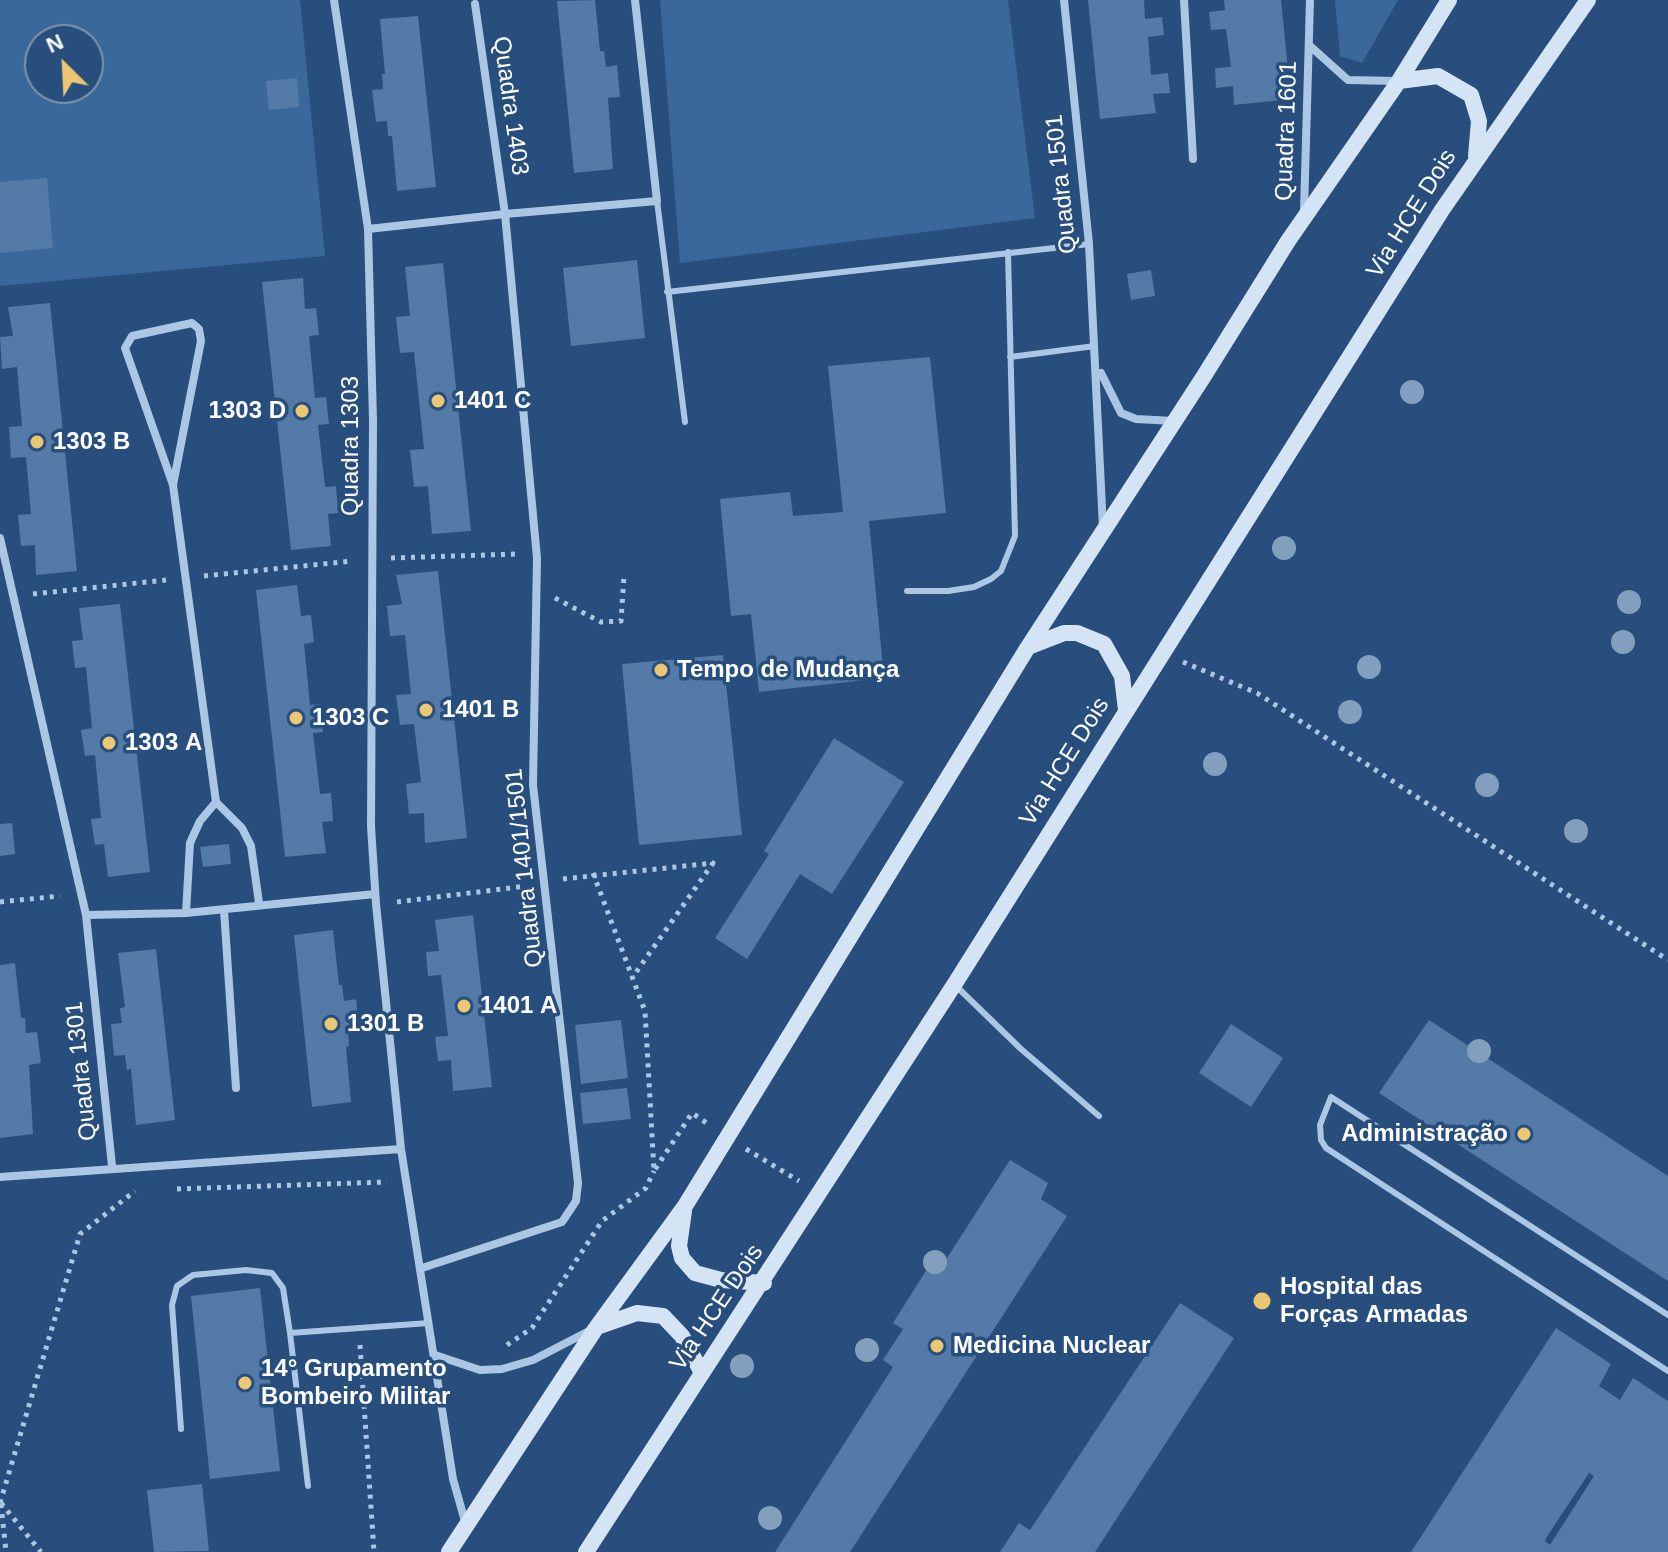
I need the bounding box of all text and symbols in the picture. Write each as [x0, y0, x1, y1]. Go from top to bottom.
north arrow [24, 24, 104, 104]
text: N [42, 29, 67, 58]
street label: Quadra 1403 [486, 35, 534, 177]
street label: Quadra 1601 [1270, 60, 1304, 202]
street label: Quadra 1501 [1040, 113, 1084, 255]
street label: Via HCE Dois [1361, 144, 1463, 284]
street label: Quadra 1303 [337, 376, 365, 516]
place label: 1401 C [454, 387, 531, 415]
marker: 1401 C [429, 392, 447, 410]
place label: 1303 D [209, 397, 286, 425]
marker: 1303 D [293, 402, 311, 420]
place label: 1303 B [53, 428, 130, 456]
marker: 1303 B [28, 433, 46, 451]
place label: Tempo de Mudança [677, 656, 899, 684]
marker: Tempo de Mudança [652, 661, 670, 679]
street label: Via HCE Dois [1014, 692, 1116, 832]
place label: 1401 B [442, 696, 519, 724]
marker: 1401 B [417, 701, 435, 719]
place label: 1303 C [312, 704, 389, 732]
marker: 1303 C [287, 709, 305, 727]
place label: 1303 A [125, 729, 202, 757]
marker: 1303 A [100, 734, 118, 752]
street label: Quadra 1401/1501 [500, 767, 550, 969]
place label: 1401 A [480, 992, 557, 1020]
marker: 1401 A [455, 997, 473, 1015]
street label: Quadra 1301 [60, 1000, 104, 1142]
place label: 1301 B [347, 1010, 424, 1038]
marker: 1301 B [322, 1015, 340, 1033]
place label: Administração [1341, 1120, 1508, 1148]
marker: Administração [1515, 1125, 1533, 1143]
street label: Via HCE Dois [664, 1239, 770, 1377]
place label: Hospital das Forças Armadas [1280, 1273, 1468, 1329]
marker: Hospital das Forças Armadas [1251, 1290, 1273, 1312]
place label: Medicina Nuclear [953, 1332, 1150, 1360]
marker: Medicina Nuclear [928, 1337, 946, 1355]
place label: 14° Grupamento Bombeiro Militar [261, 1355, 450, 1411]
marker: 14° Grupamento Bombeiro Militar [236, 1374, 254, 1392]

